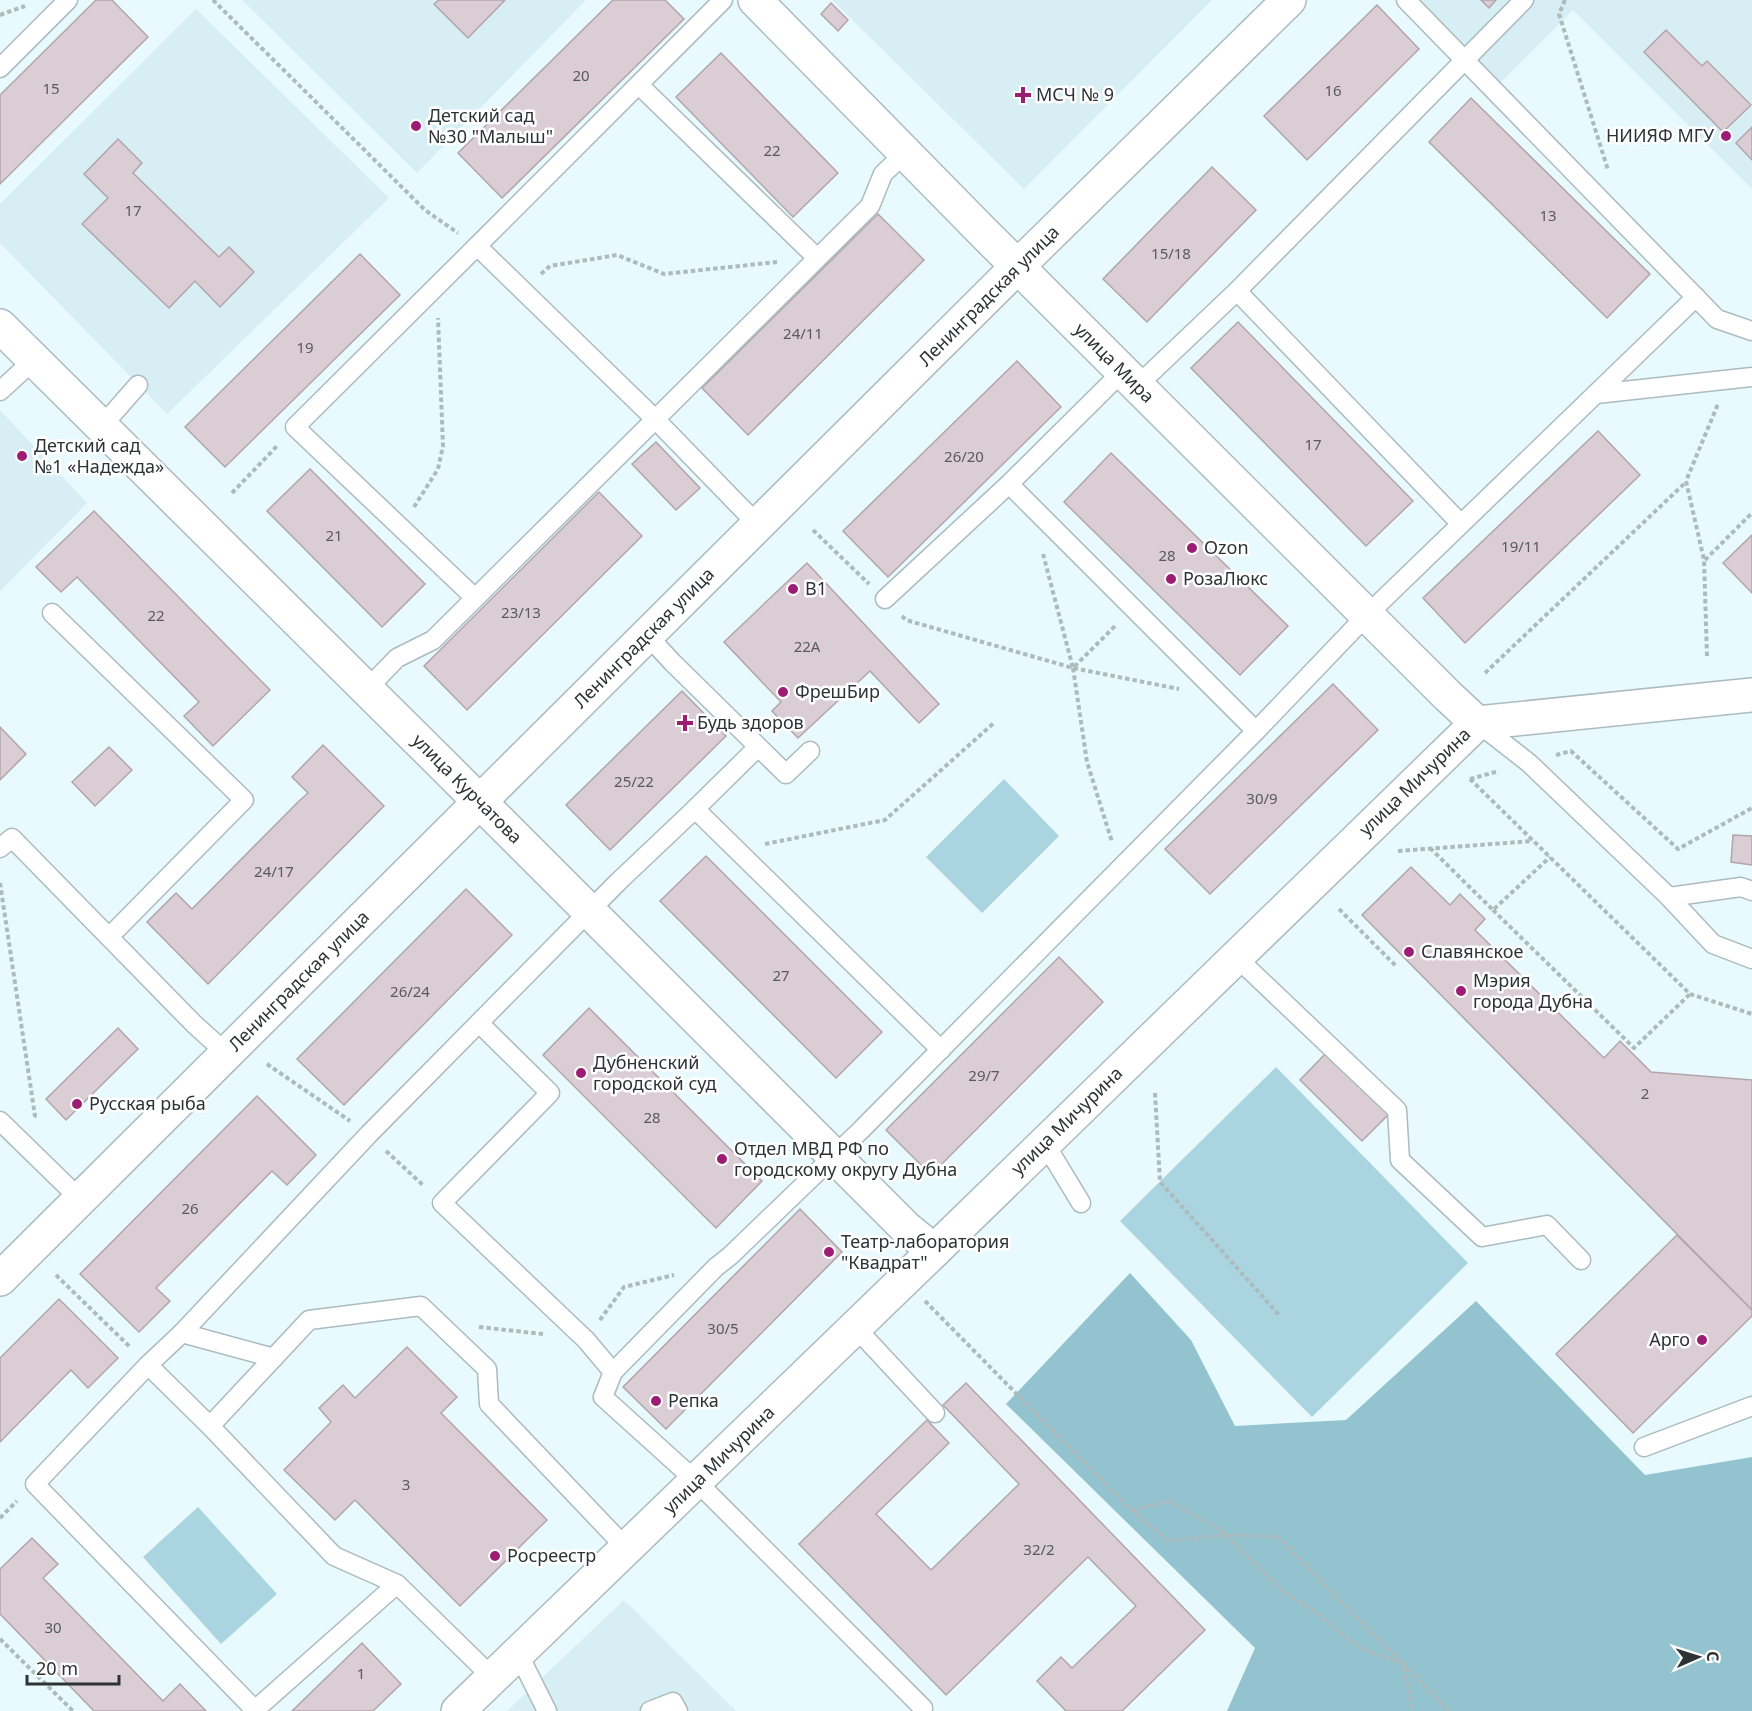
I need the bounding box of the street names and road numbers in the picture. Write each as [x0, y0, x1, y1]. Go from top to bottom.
street label: Ленинградская улица [913, 220, 1064, 371]
street label: улица Мира [1069, 317, 1160, 408]
street label: Ленинградская улица [568, 562, 719, 713]
street label: улица Мичурина [1353, 722, 1475, 841]
street label: улица Курчатова [408, 728, 528, 848]
street label: Ленинградская улица [223, 905, 374, 1056]
street label: улица Мичурина [1005, 1061, 1127, 1180]
street label: улица Мичурина [657, 1400, 779, 1519]

